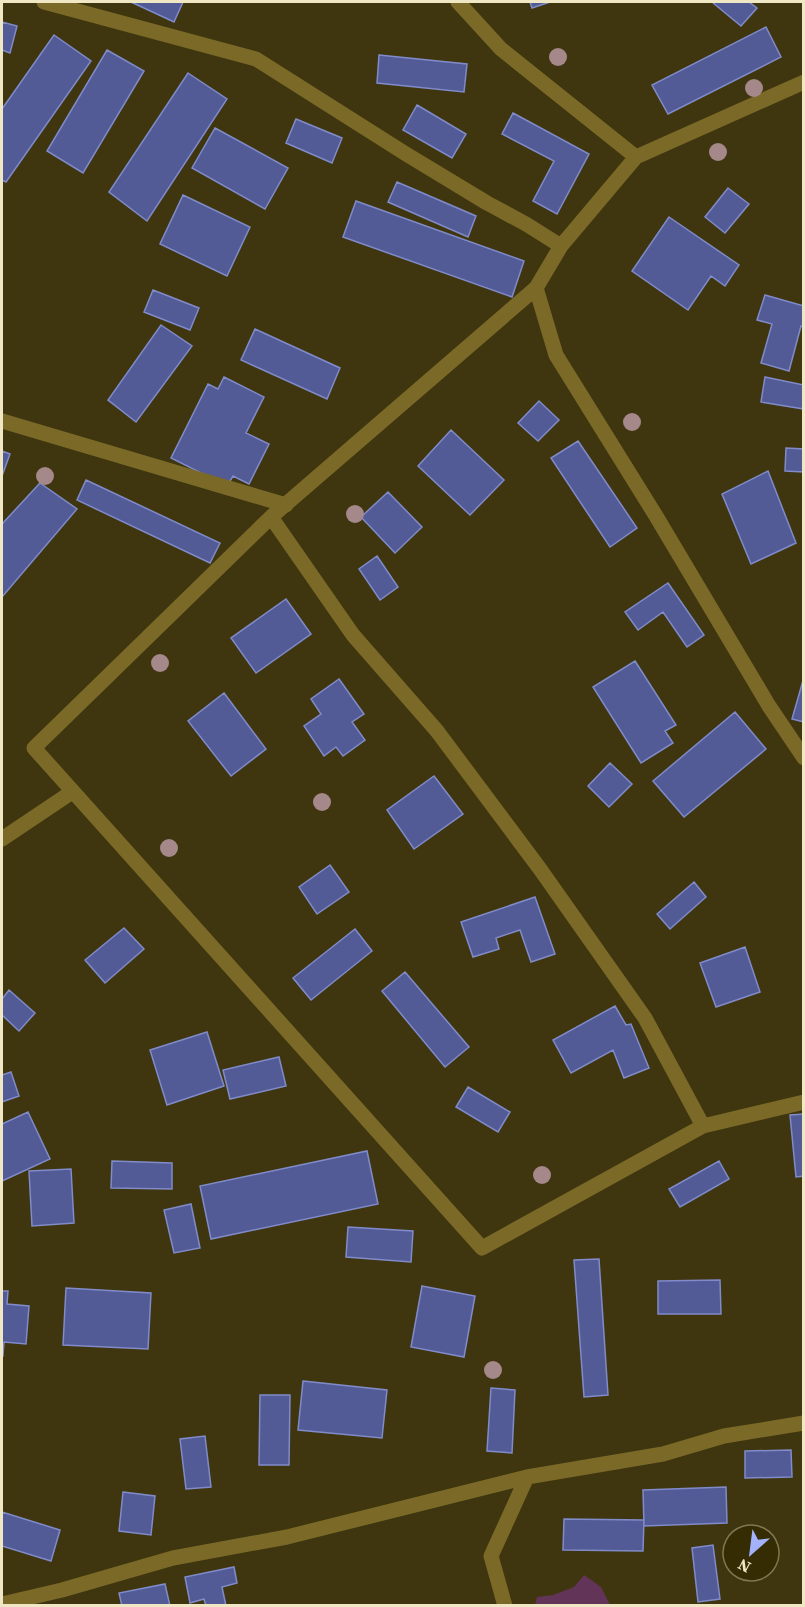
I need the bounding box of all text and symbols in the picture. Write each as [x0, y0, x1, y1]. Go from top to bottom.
north arrow [721, 1523, 781, 1583]
text: N [733, 1554, 754, 1579]

